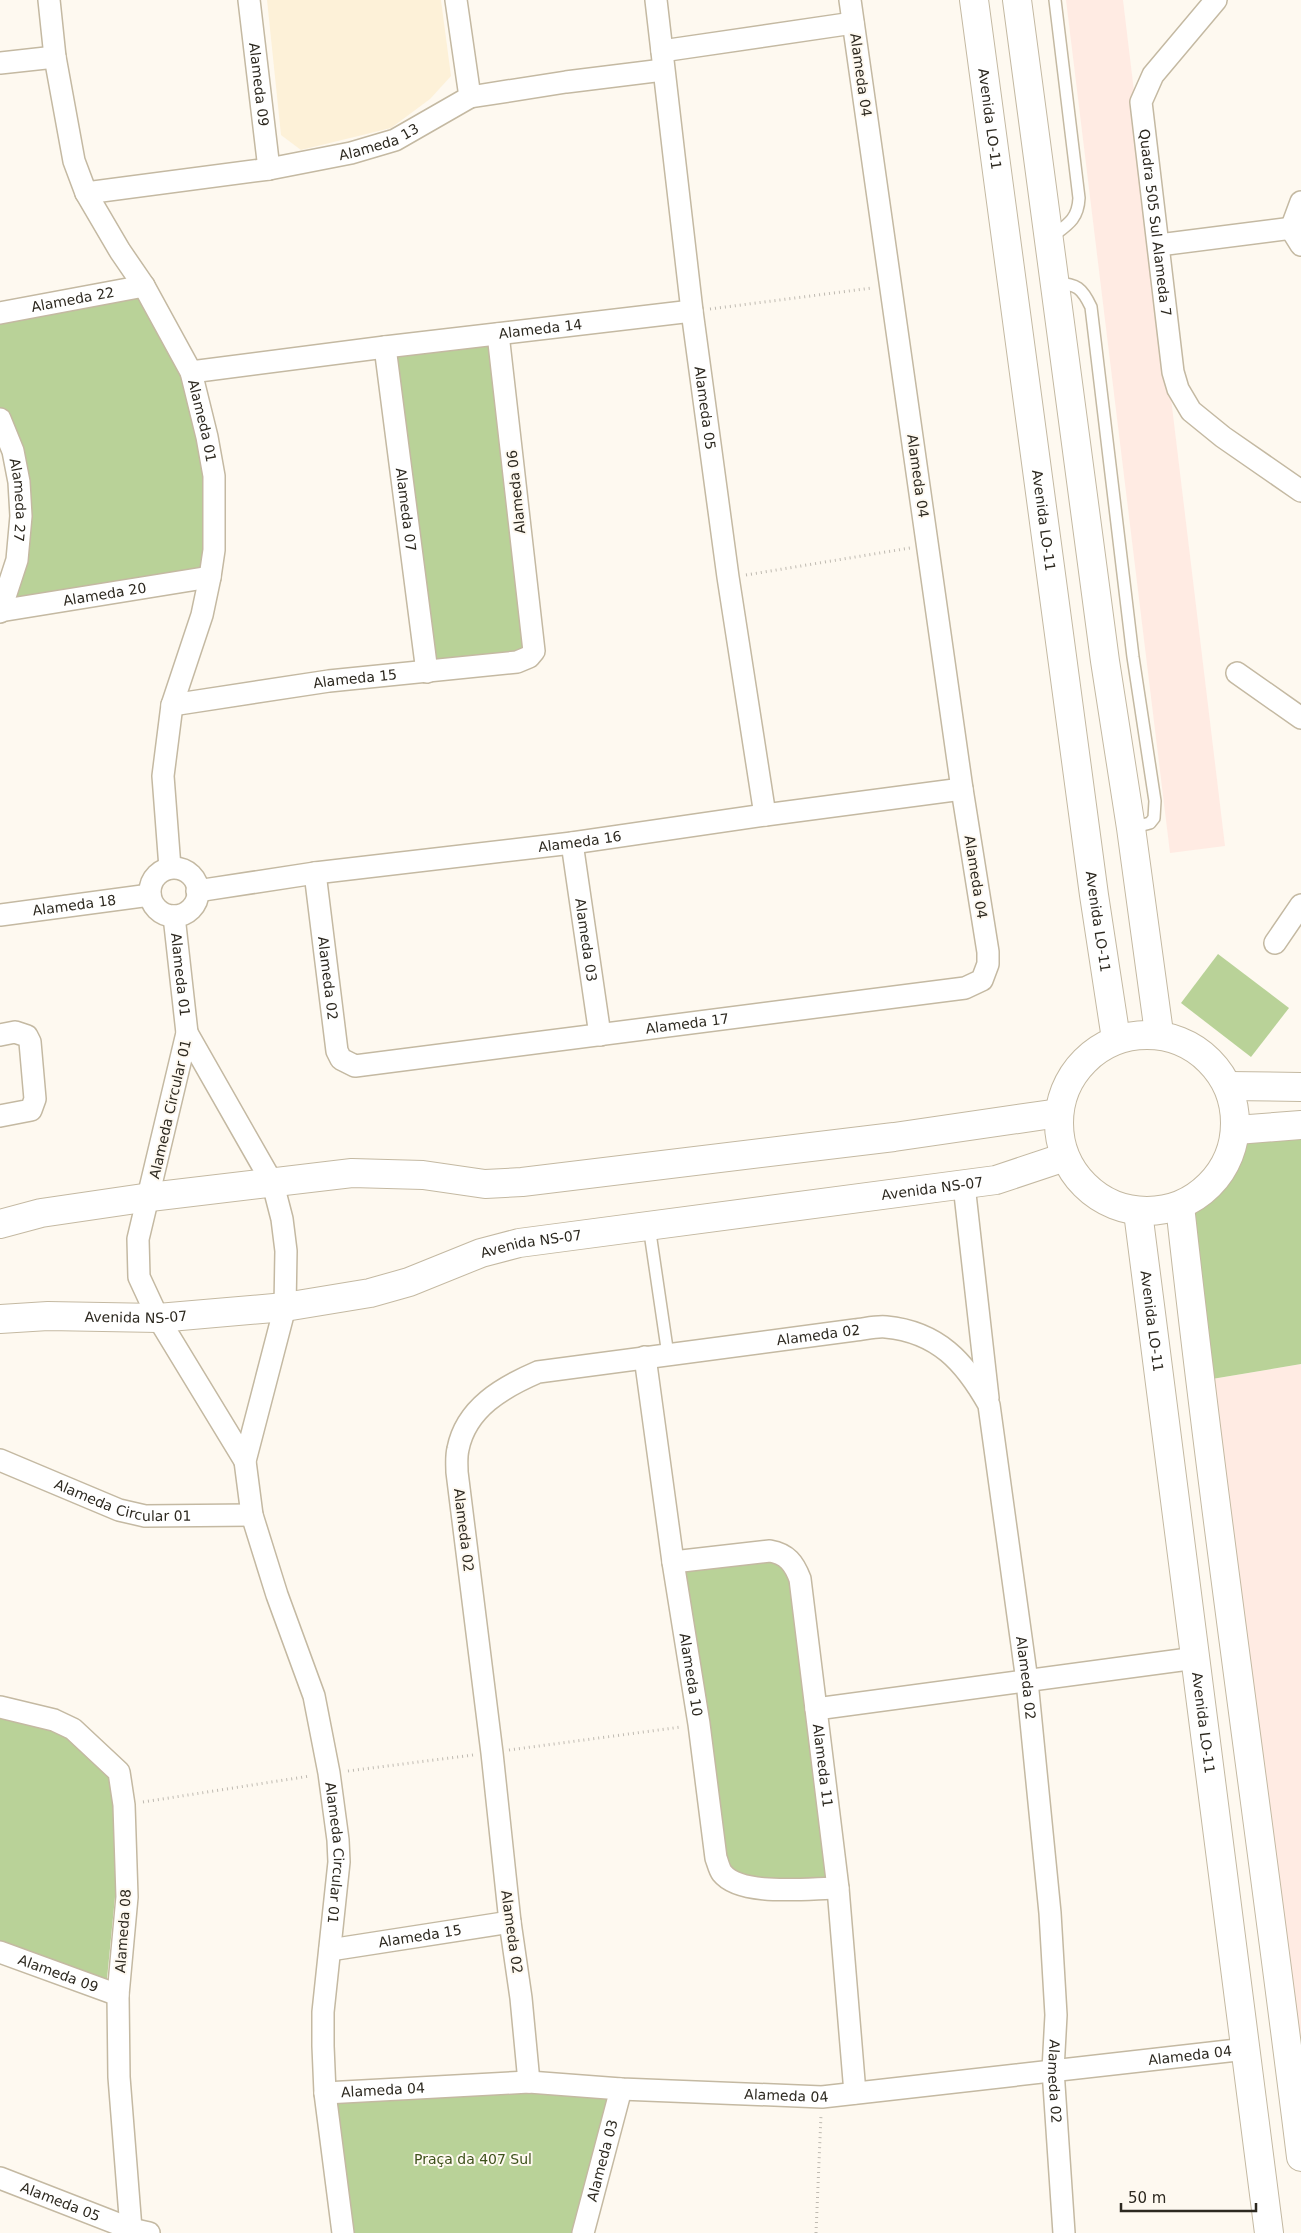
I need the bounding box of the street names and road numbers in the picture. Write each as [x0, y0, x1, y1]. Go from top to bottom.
street label: Alameda 04 [847, 32, 875, 118]
street label: Alameda 09 [246, 42, 272, 127]
street label: Avenida LO-11 [975, 67, 1005, 171]
street label: Alameda 13 [338, 120, 422, 163]
street label: Quadra 505 Sul Alameda 7 [1136, 128, 1174, 317]
street label: Alameda 22 [30, 284, 116, 315]
street label: Alameda 14 [498, 316, 583, 342]
street label: Alameda 05 [692, 365, 719, 451]
street label: Alameda 01 [185, 378, 219, 463]
street label: Alameda 04 [904, 433, 932, 519]
street label: Alameda 06 [504, 449, 528, 535]
street label: Alameda 27 [7, 457, 29, 542]
street label: Alameda 07 [393, 467, 419, 552]
street label: Avenida LO-11 [1029, 469, 1058, 572]
street label: Alameda 20 [62, 579, 147, 609]
street label: Alameda 15 [312, 666, 398, 691]
street label: Alameda 16 [537, 828, 623, 855]
street label: Alameda 04 [962, 834, 990, 920]
street label: Avenida LO-11 [1083, 870, 1114, 973]
street label: Alameda 18 [32, 892, 117, 919]
street label: Alameda 03 [572, 897, 600, 983]
street label: Alameda 01 [168, 932, 193, 1017]
street label: Alameda 02 [315, 935, 341, 1021]
street label: Alameda 17 [645, 1010, 730, 1037]
street label: Alameda Circular 01 [146, 1038, 194, 1180]
street label: Avenida NS-07 [880, 1174, 984, 1203]
street label: Avenida NS-07 [479, 1227, 583, 1261]
street label: Avenida LO-11 [1138, 1269, 1166, 1373]
street label: Avenida NS-07 [84, 1308, 188, 1326]
street label: Alameda 02 [776, 1322, 861, 1348]
street label: Alameda Circular 01 [52, 1476, 192, 1524]
street label: Alameda 02 [451, 1487, 477, 1573]
street label: Alameda 10 [677, 1632, 706, 1717]
street label: Alameda 02 [1013, 1635, 1039, 1721]
street label: Avenida LO-11 [1189, 1671, 1218, 1774]
street label: Alameda 11 [810, 1723, 836, 1808]
street label: Alameda Circular 01 [322, 1781, 347, 1925]
street label: Alameda 08 [112, 1889, 134, 1973]
street label: Alameda 02 [498, 1889, 526, 1975]
street label: Alameda 15 [377, 1922, 463, 1950]
street label: Alameda 09 [16, 1951, 101, 1995]
street label: Alameda 02 [1045, 2039, 1065, 2124]
street label: Alameda 04 [1147, 2043, 1233, 2068]
street label: Alameda 04 [340, 2080, 425, 2100]
street label: Alameda 04 [744, 2086, 829, 2105]
street label: Alameda 03 [584, 2118, 621, 2203]
street label: Alameda 05 [18, 2179, 103, 2224]

